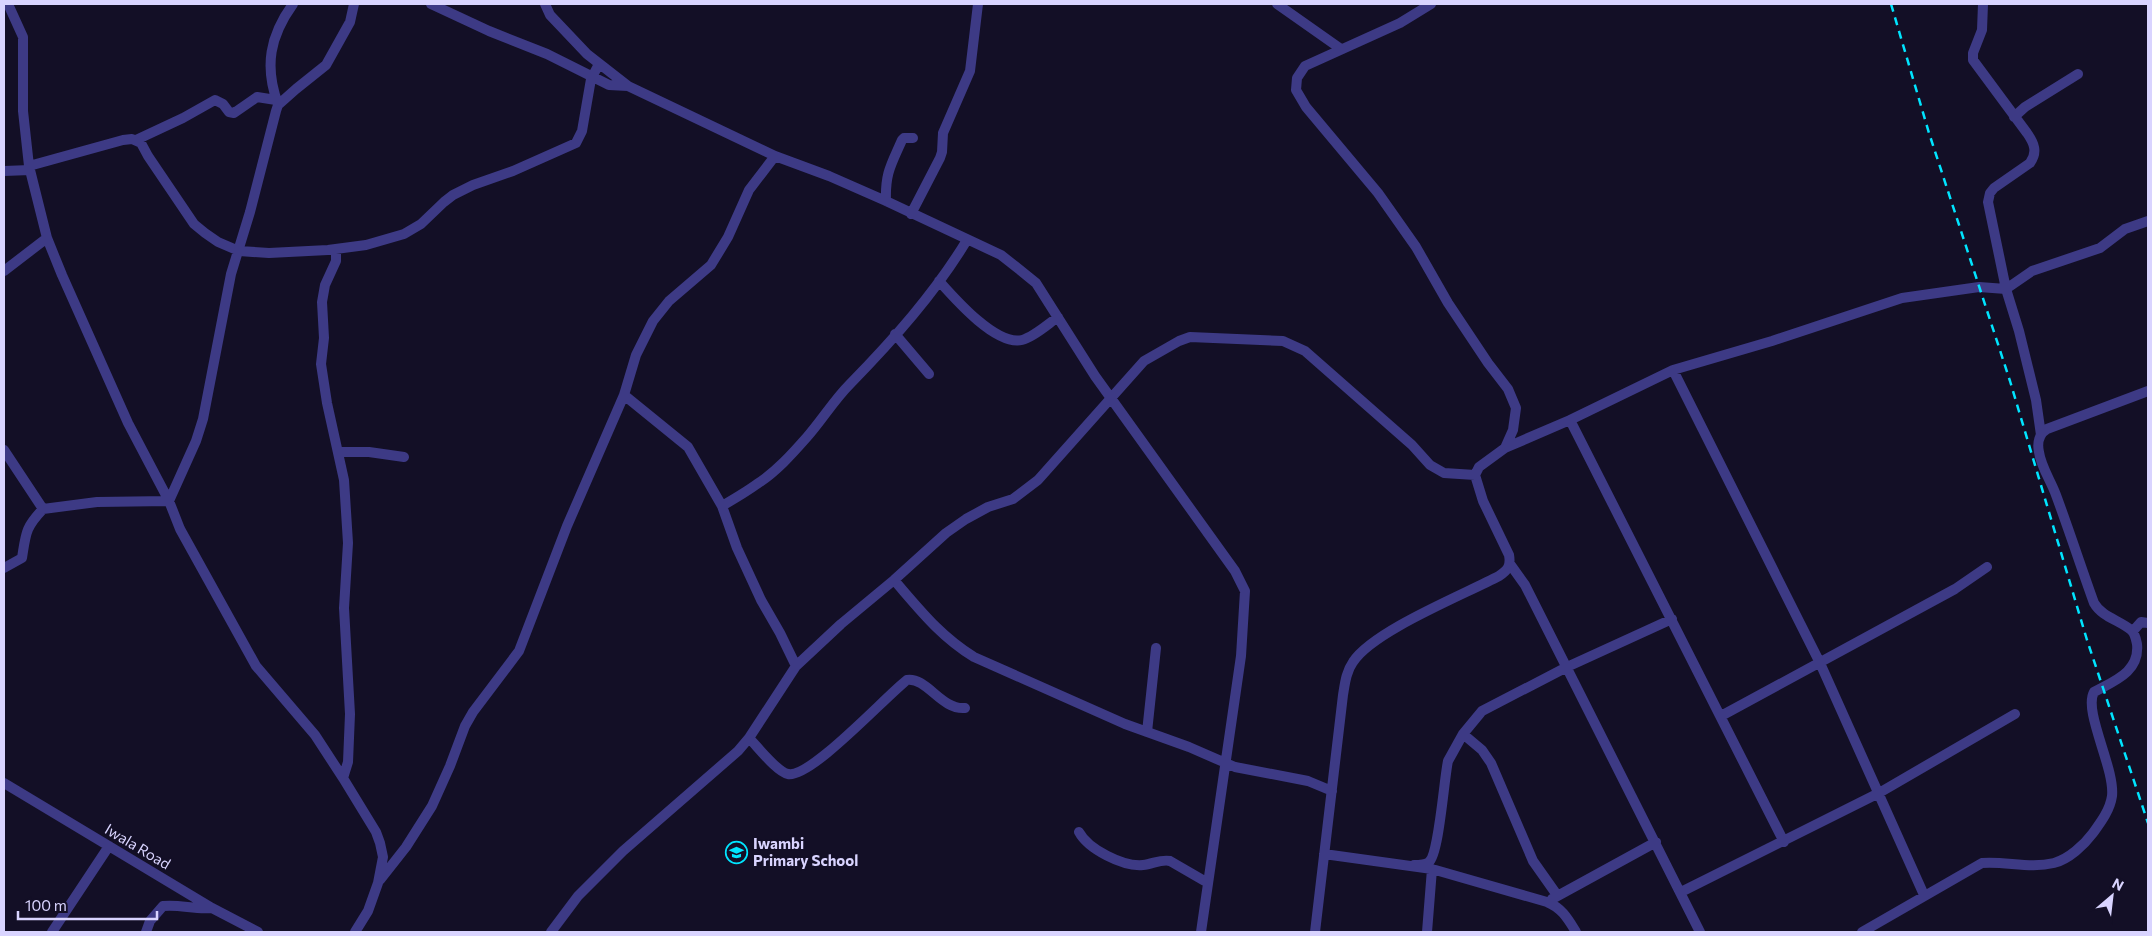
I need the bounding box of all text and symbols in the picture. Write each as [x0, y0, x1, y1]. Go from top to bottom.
street label: Iwala Road [102, 819, 174, 873]
place label: Iwambi Primary School [753, 834, 858, 869]
school or university icon: Iwambi Primary School [725, 840, 749, 864]
north arrow [2087, 871, 2137, 921]
text: N [2110, 874, 2127, 894]
scale bar [18, 888, 156, 920]
text: 100 m [25, 896, 67, 914]

